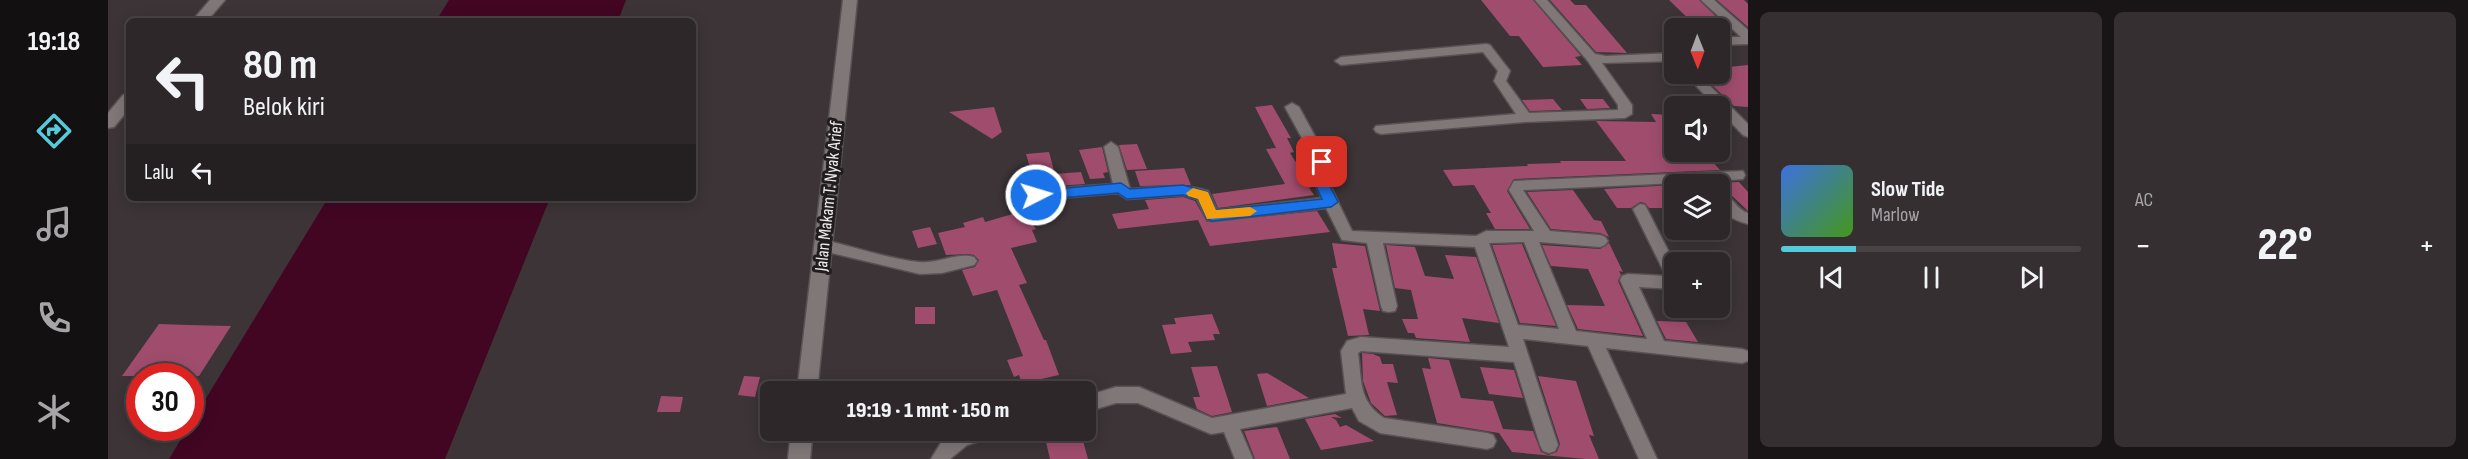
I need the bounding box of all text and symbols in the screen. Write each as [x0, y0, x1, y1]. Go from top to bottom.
north arrow [1664, 18, 1730, 84]
map controls [1664, 18, 1730, 318]
text: 19:18 [28, 26, 80, 58]
text: 80 m [243, 40, 317, 91]
icon: left [144, 42, 222, 120]
text: Belok kiri [243, 91, 325, 123]
button: sound [1664, 96, 1730, 162]
icon: directions [33, 110, 75, 152]
street label: Jalan Makam T. Nyak Arief [811, 119, 847, 273]
pin [1296, 136, 1347, 187]
icon: arrive [1305, 145, 1338, 178]
icon: left [186, 156, 219, 189]
text: Lalu [144, 159, 174, 186]
position arrow [1004, 163, 1068, 227]
button: layers [1664, 174, 1730, 240]
text: Slow Tide [1871, 176, 1945, 203]
text: AC [2135, 188, 2153, 212]
icon: music [33, 203, 75, 245]
text: Marlow [1871, 203, 1919, 227]
text: 22° [2257, 218, 2313, 273]
text: − [2135, 226, 2151, 266]
text: + [2419, 226, 2435, 266]
button: + [1664, 252, 1730, 318]
icon: previous [1815, 261, 1848, 294]
icon: pause [1915, 261, 1948, 294]
icon: next [2015, 261, 2048, 294]
icon: phone [33, 297, 75, 339]
speed limit sign: 30 [126, 363, 204, 441]
icon: climate [33, 391, 75, 433]
text: 19:19 · 1 mnt · 150 m [847, 397, 1009, 424]

